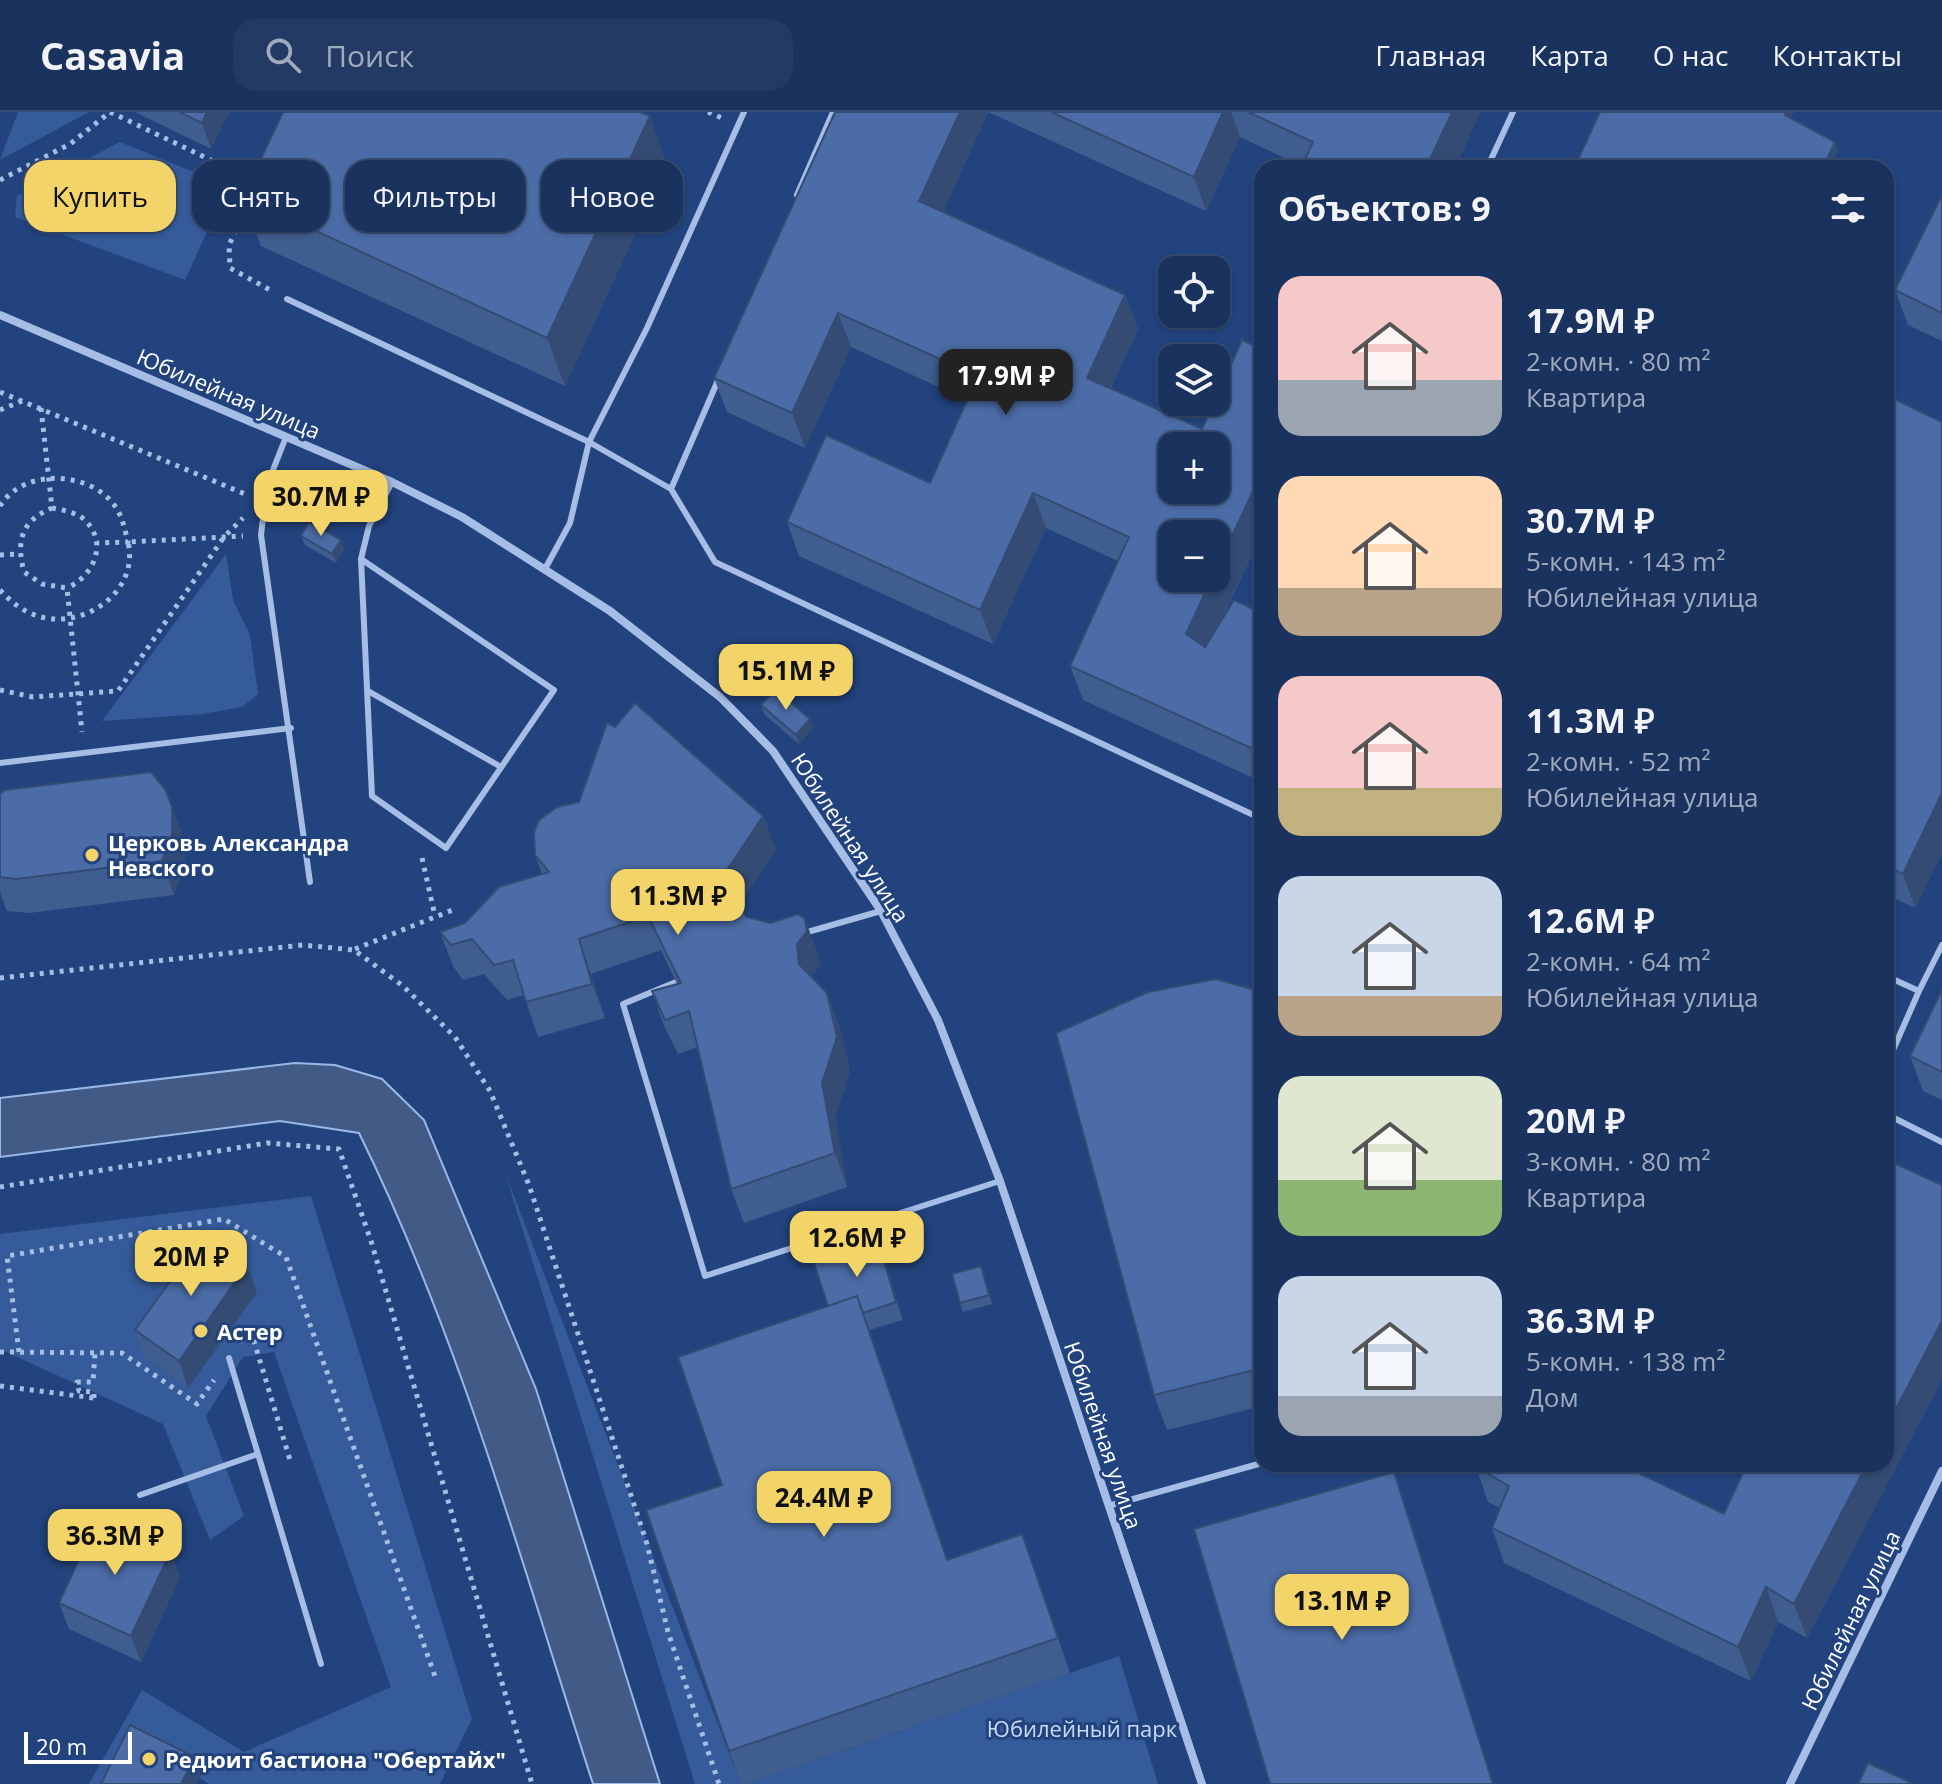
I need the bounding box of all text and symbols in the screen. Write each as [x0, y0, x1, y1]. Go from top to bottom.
search box [233, 19, 793, 91]
text: Casavia [40, 29, 185, 81]
icon: search [261, 33, 305, 77]
text: Поиск [325, 35, 414, 76]
text: Главная [1375, 36, 1486, 74]
text: Карта [1530, 36, 1609, 74]
text: О нас [1653, 36, 1728, 74]
text: Контакты [1772, 36, 1902, 74]
chip: Купить [24, 160, 176, 232]
chip: Снять [192, 160, 329, 232]
chip: Фильтры [345, 160, 525, 232]
chip: Новое [541, 160, 683, 232]
text: Объектов: 9 [1278, 185, 1491, 231]
icon: filters [1826, 186, 1870, 230]
map controls [1158, 256, 1230, 592]
button: locate [1158, 256, 1230, 328]
text: 17.9M ₽ [1526, 297, 1655, 343]
icon: home [1342, 308, 1438, 404]
street label: Юбилейная улица [133, 341, 325, 445]
text: 2-комн. · 80 m² [1526, 343, 1711, 379]
button: layers [1158, 344, 1230, 416]
pin: 17.9M ₽ [932, 349, 1080, 417]
text: 17.9M ₽ [957, 357, 1055, 393]
text: Квартира [1526, 379, 1646, 415]
button: + [1158, 432, 1230, 504]
pin: 30.7M ₽ [247, 470, 395, 538]
text: 30.7M ₽ [272, 478, 370, 514]
text: 30.7M ₽ [1526, 497, 1655, 543]
icon: home [1342, 508, 1438, 604]
button: − [1158, 520, 1230, 592]
text: 5-комн. · 143 m² [1526, 543, 1725, 579]
text: Юбилейная улица [1526, 579, 1758, 615]
pin: 15.1M ₽ [712, 644, 860, 712]
text: 15.1M ₽ [737, 652, 835, 688]
text: 11.3M ₽ [1526, 697, 1655, 743]
icon: home [1342, 708, 1438, 804]
text: 2-комн. · 52 m² [1526, 743, 1711, 779]
street label: Юбилейная улица [785, 746, 917, 928]
text: Юбилейная улица [1526, 779, 1758, 815]
place label: Церковь Александра Невского [108, 827, 349, 882]
marker: Церковь Александра Невского [83, 846, 101, 864]
pin: 11.3M ₽ [604, 869, 752, 937]
text: 11.3M ₽ [629, 877, 727, 913]
text: 12.6M ₽ [1526, 897, 1655, 943]
icon: home [1342, 908, 1438, 1004]
text: 2-комн. · 64 m² [1526, 943, 1711, 979]
text: Юбилейная улица [1526, 979, 1758, 1015]
text: 20M ₽ [1526, 1097, 1626, 1143]
icon: home [1342, 1108, 1438, 1204]
text: 3-комн. · 80 m² [1526, 1143, 1711, 1179]
text: Квартира [1526, 1179, 1646, 1215]
pin: 12.6M ₽ [783, 1211, 931, 1279]
text: 12.6M ₽ [808, 1219, 906, 1255]
pin: 20M ₽ [135, 1230, 247, 1298]
text: 20M ₽ [153, 1238, 229, 1274]
text: 36.3M ₽ [1526, 1297, 1655, 1343]
icon: home [1342, 1308, 1438, 1404]
place label: Астер [217, 1316, 283, 1346]
marker: Астер [192, 1322, 210, 1340]
street label: Юбилейная улица [1058, 1337, 1150, 1533]
text: 5-комн. · 138 m² [1526, 1343, 1725, 1379]
text: Дом [1526, 1379, 1579, 1415]
pin: 24.4M ₽ [750, 1471, 898, 1539]
text: 24.4M ₽ [775, 1479, 873, 1515]
pin: 36.3M ₽ [41, 1509, 189, 1577]
text: 36.3M ₽ [66, 1517, 164, 1553]
street label: Юбилейная улица [1793, 1525, 1907, 1715]
pin: 13.1M ₽ [1268, 1574, 1416, 1642]
text: 13.1M ₽ [1293, 1582, 1391, 1618]
park label: Юбилейный парк [987, 1713, 1178, 1743]
scale bar [24, 1728, 132, 1764]
text: 20 m [36, 1731, 87, 1761]
place label: Редюит бастиона "Обертайх" [165, 1744, 506, 1774]
marker: Редюит бастиона "Обертайх" [140, 1750, 158, 1768]

